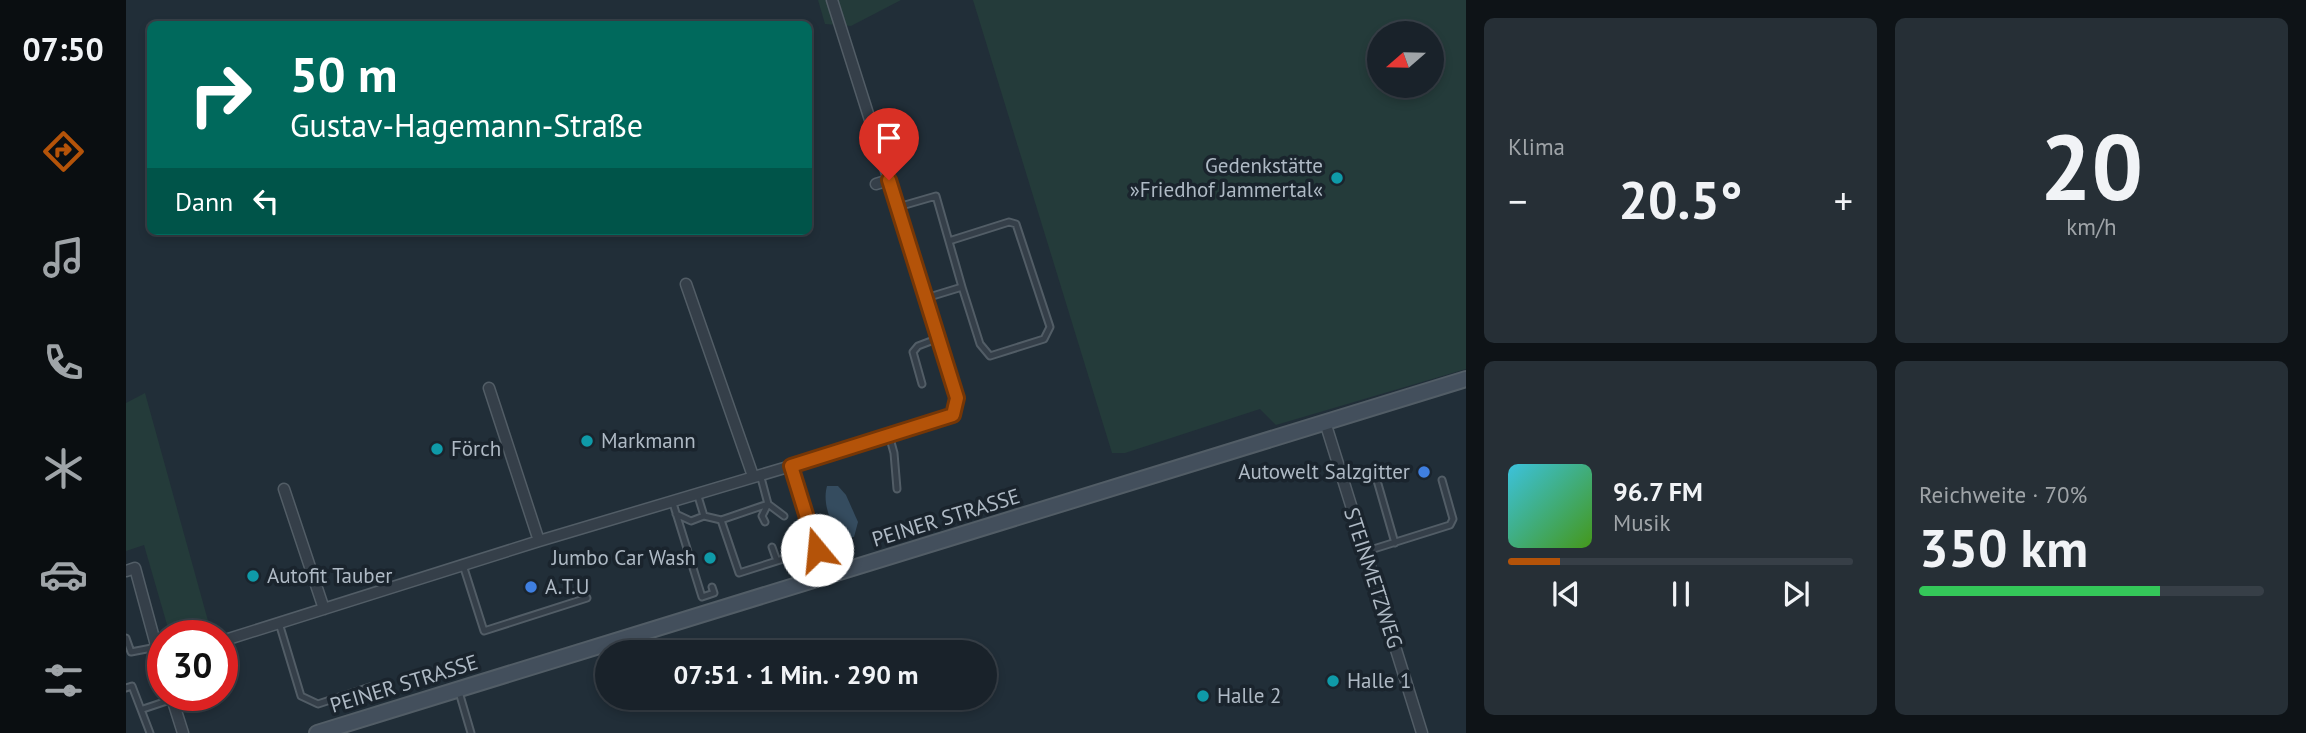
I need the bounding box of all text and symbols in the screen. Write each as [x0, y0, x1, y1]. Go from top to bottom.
north arrow [1367, 21, 1444, 98]
map controls [1367, 21, 1444, 98]
text: 07:50 [22, 28, 104, 70]
text: 50 m [290, 42, 397, 106]
icon: right [175, 49, 266, 140]
text: Gustav-Hagemann-Straße [290, 104, 643, 146]
text: 20 [2040, 107, 2143, 225]
pin [859, 108, 919, 180]
icon: arrive [870, 119, 908, 157]
icon: directions [39, 127, 88, 176]
text: Klima [1508, 132, 1565, 161]
place label: Gedenkstätte »Friedhof Jammertal« [1130, 152, 1323, 203]
text: 20.5° [1619, 166, 1742, 233]
marker: Gedenkstätte »Friedhof Jammertal« [1329, 170, 1345, 186]
text: − [1508, 176, 1527, 225]
text: + [1834, 176, 1853, 225]
icon: left [247, 182, 285, 220]
text: Dann [175, 185, 233, 218]
text: km/h [2066, 212, 2117, 241]
icon: music [39, 233, 88, 282]
icon: phone [39, 338, 88, 387]
place label: Markmann [601, 427, 696, 454]
marker: Markmann [579, 433, 595, 449]
place label: Förch [451, 435, 501, 462]
marker: Förch [429, 441, 445, 457]
icon: climate [39, 444, 88, 493]
place label: Autowelt Salzgitter [1238, 458, 1410, 485]
marker: Autowelt Salzgitter [1416, 464, 1432, 480]
text: 96.7 FM [1613, 475, 1703, 508]
text: Reichweite · 70% [1919, 480, 2087, 509]
street label: PEINER STRASSE [869, 482, 1023, 553]
street label: STEINMETZWEG [1338, 504, 1409, 652]
text: Musik [1613, 508, 1670, 537]
position arrow [780, 513, 854, 587]
text: 350 km [1919, 514, 2088, 581]
place label: Jumbo Car Wash [551, 544, 696, 571]
icon: car [39, 550, 88, 599]
marker: Jumbo Car Wash [702, 550, 718, 566]
place label: Autofit Tauber [267, 562, 393, 589]
marker: Autofit Tauber [245, 568, 261, 584]
place label: A.T.U [545, 573, 589, 600]
icon: previous [1547, 575, 1585, 613]
icon: pause [1662, 575, 1700, 613]
icon: next [1777, 575, 1815, 613]
marker: A.T.U [523, 579, 539, 595]
speed limit sign: 30 [147, 620, 238, 711]
street label: PEINER STRASSE [327, 648, 481, 719]
icon: filters [39, 656, 88, 705]
text: 07:51 · 1 Min. · 290 m [673, 658, 919, 691]
place label: Halle 1 [1347, 667, 1412, 694]
marker: Halle 1 [1325, 673, 1341, 689]
place label: Halle 2 [1217, 682, 1282, 709]
marker: Halle 2 [1195, 688, 1211, 704]

